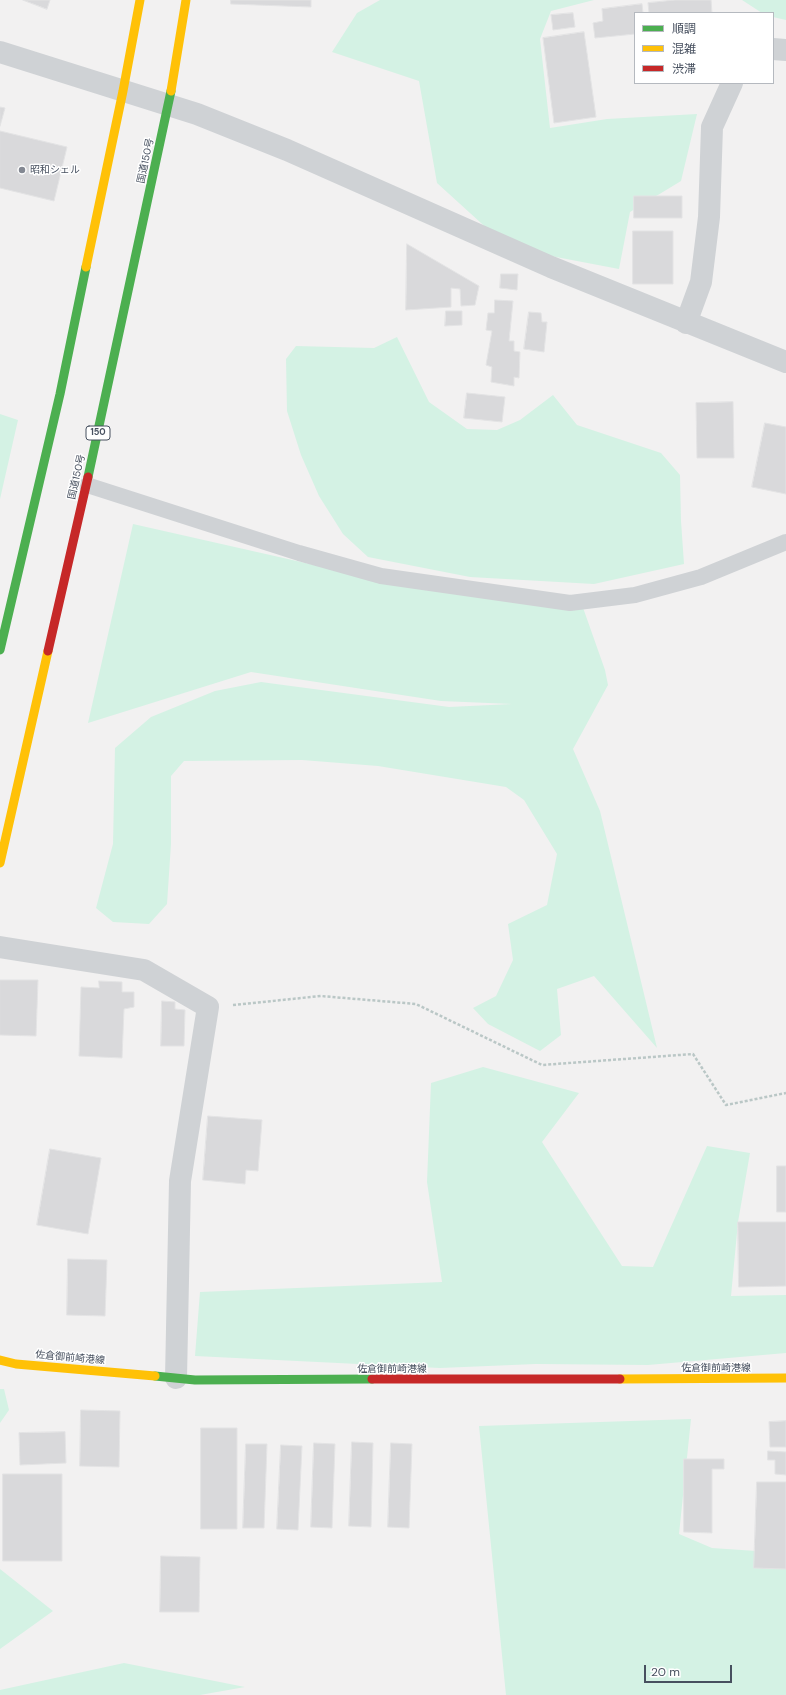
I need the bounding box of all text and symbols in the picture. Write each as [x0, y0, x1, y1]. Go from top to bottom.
legend [634, 12, 774, 84]
text: 順調 [672, 21, 696, 37]
text: 混雑 [672, 41, 696, 57]
text: 渋滞 [672, 61, 696, 77]
street label: 国道150号 [135, 137, 157, 185]
place label: 昭和シェル [30, 164, 80, 176]
marker: 昭和シェル [17, 165, 27, 175]
road number: 150 [86, 426, 110, 440]
street label: 国道150号 [66, 453, 88, 501]
street label: 佐倉御前崎港線 [35, 1349, 105, 1367]
street label: 佐倉御前崎港線 [681, 1362, 751, 1374]
street label: 佐倉御前崎港線 [357, 1363, 427, 1375]
scale bar [646, 1657, 734, 1683]
text: 20 m [651, 1664, 680, 1680]

